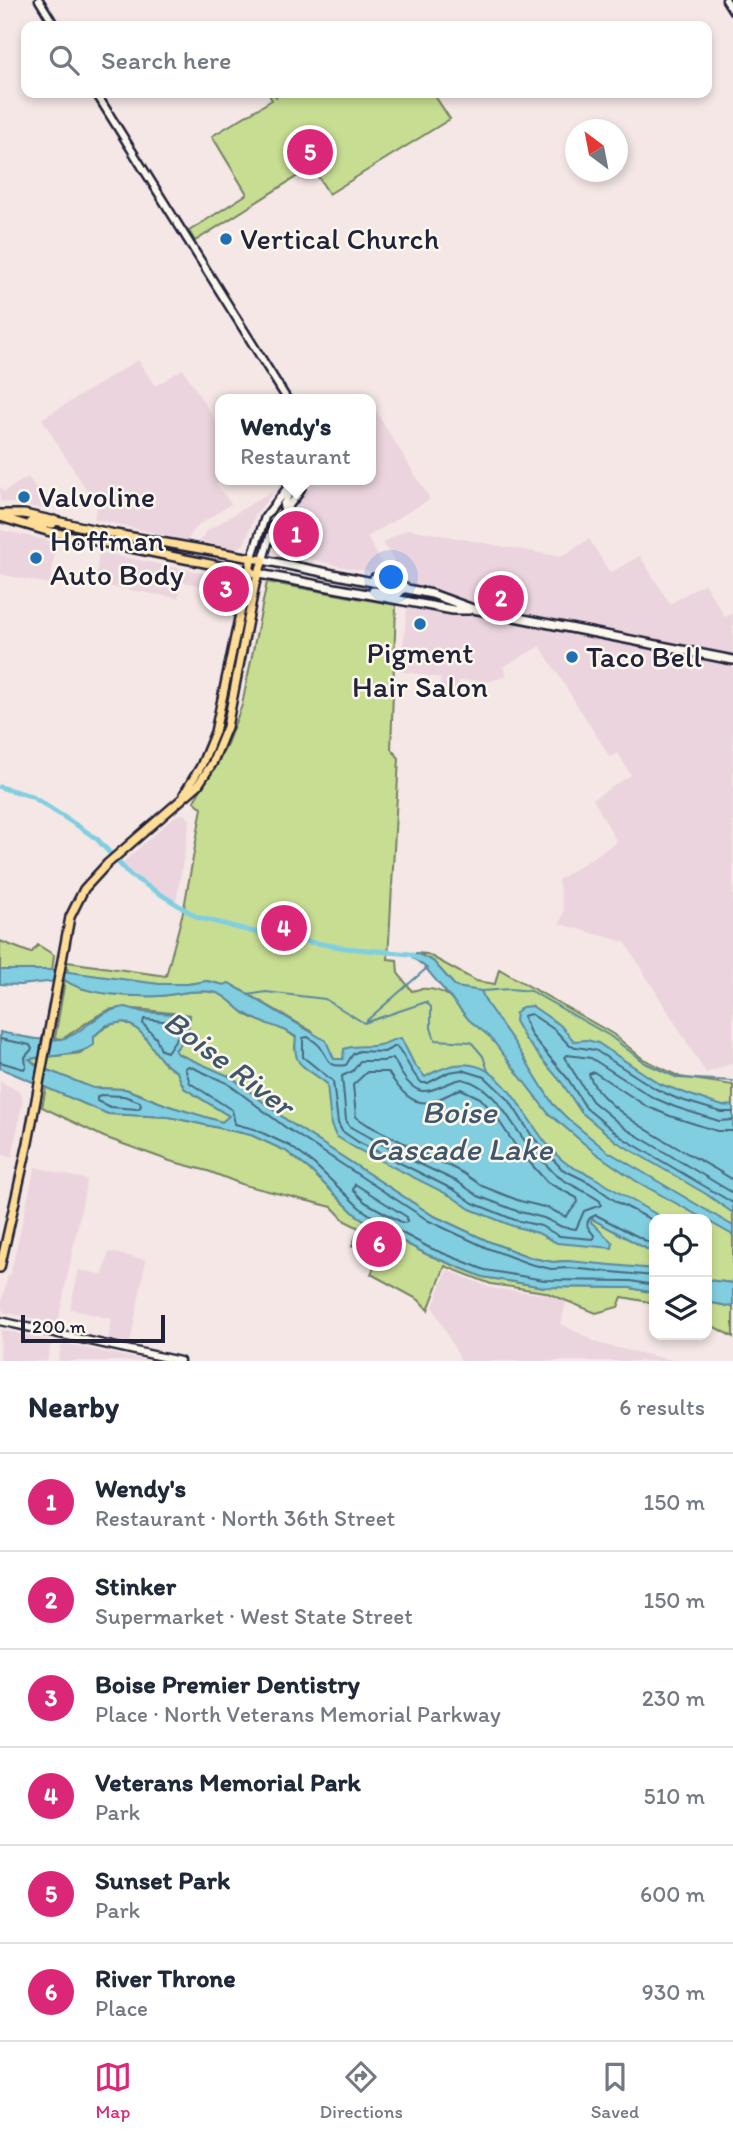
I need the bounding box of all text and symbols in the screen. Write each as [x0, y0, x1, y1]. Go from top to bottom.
search box [21, 21, 712, 98]
icon: search [45, 41, 83, 79]
text: Search here [101, 44, 231, 76]
north arrow [565, 119, 628, 182]
pin: 5 [287, 126, 333, 178]
place label: Vertical Church [240, 220, 439, 257]
marker: Vertical Church [218, 231, 234, 247]
popup [215, 394, 376, 485]
text: Wendy's [240, 410, 331, 442]
text: Restaurant [240, 442, 351, 470]
place label: Valvoline [38, 478, 155, 515]
marker: Valvoline [16, 489, 32, 505]
pin: 1 [273, 508, 319, 560]
place label: Hoffman Auto Body [50, 522, 184, 593]
marker: Hoffman Auto Body [28, 550, 44, 566]
your location [374, 560, 408, 594]
pin: 3 [203, 563, 249, 615]
pin: 2 [478, 572, 524, 624]
marker: Pigment Hair Salon [412, 616, 428, 632]
place label: Pigment Hair Salon [352, 634, 488, 705]
place label: Taco Bell [586, 638, 702, 675]
marker: Taco Bell [564, 649, 580, 665]
pin: 4 [261, 902, 307, 954]
water label: Boise River [157, 1002, 304, 1126]
water label: Boise Cascade Lake [366, 1093, 554, 1168]
map controls [649, 1214, 712, 1340]
button: locate [649, 1214, 712, 1277]
pin: 6 [356, 1218, 402, 1270]
button: layers [649, 1277, 712, 1340]
scale bar [21, 1312, 164, 1344]
text: 200 m [32, 1315, 86, 1338]
text: Nearby [28, 1388, 119, 1425]
text: 6 results [619, 1393, 705, 1421]
text: Wendy's [95, 1472, 186, 1504]
text: 1 [46, 1488, 56, 1516]
text: 150 m [644, 1488, 705, 1516]
text: Restaurant · North 36th Street [95, 1504, 395, 1532]
text: Stinker [95, 1570, 176, 1602]
text: 2 [45, 1586, 57, 1614]
text: 150 m [644, 1586, 705, 1614]
text: Supermarket · West State Street [95, 1602, 413, 1630]
text: Boise Premier Dentistry [95, 1668, 360, 1700]
text: 3 [45, 1684, 57, 1712]
text: 230 m [642, 1684, 705, 1712]
text: Place · North Veterans Memorial Parkway [95, 1700, 501, 1728]
text: Veterans Memorial Park [95, 1766, 361, 1798]
text: 4 [44, 1782, 58, 1810]
text: 510 m [644, 1782, 705, 1810]
text: Park [95, 1798, 140, 1826]
text: Sunset Park [95, 1864, 230, 1896]
text: 5 [45, 1880, 57, 1908]
text: 600 m [640, 1880, 705, 1908]
text: Park [95, 1896, 140, 1924]
text: River Throne [95, 1962, 236, 1994]
text: 6 [45, 1978, 57, 2006]
text: 930 m [642, 1978, 705, 2006]
text: Place [95, 1994, 148, 2022]
tab: Map [94, 2058, 132, 2123]
tab: Directions [319, 2058, 403, 2123]
tab: Saved [591, 2058, 639, 2123]

